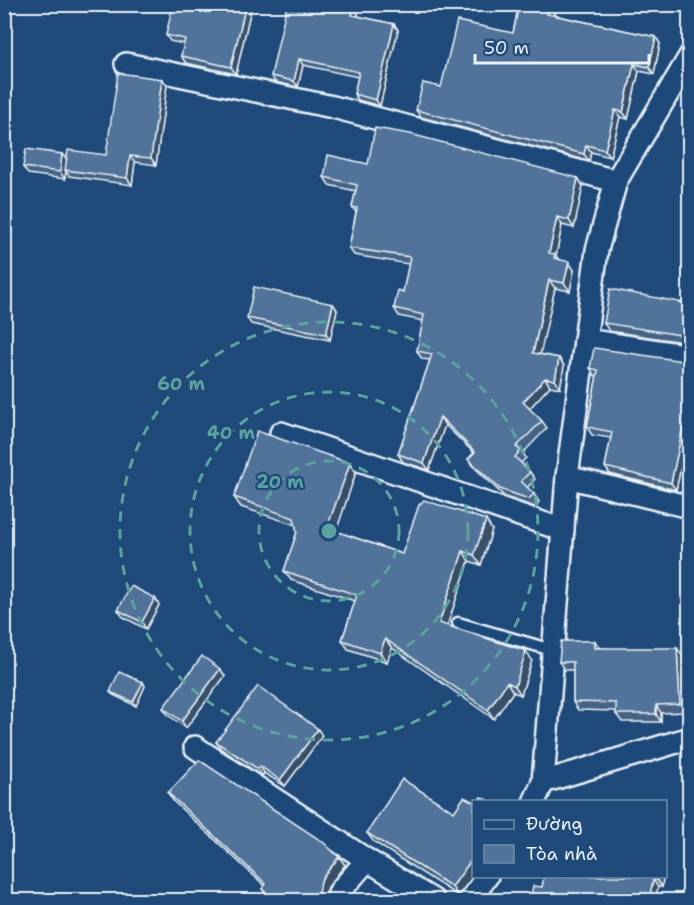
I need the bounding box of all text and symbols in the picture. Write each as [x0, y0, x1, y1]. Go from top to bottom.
scale bar [475, 27, 649, 65]
text: 50 m [484, 36, 529, 60]
text: 60 m [157, 372, 205, 396]
text: 40 m [207, 421, 255, 445]
text: 20 m [256, 470, 304, 494]
centre of rings [319, 521, 339, 541]
legend [472, 800, 667, 878]
text: Đường [526, 812, 583, 836]
text: Tòa nhà [526, 842, 597, 866]

